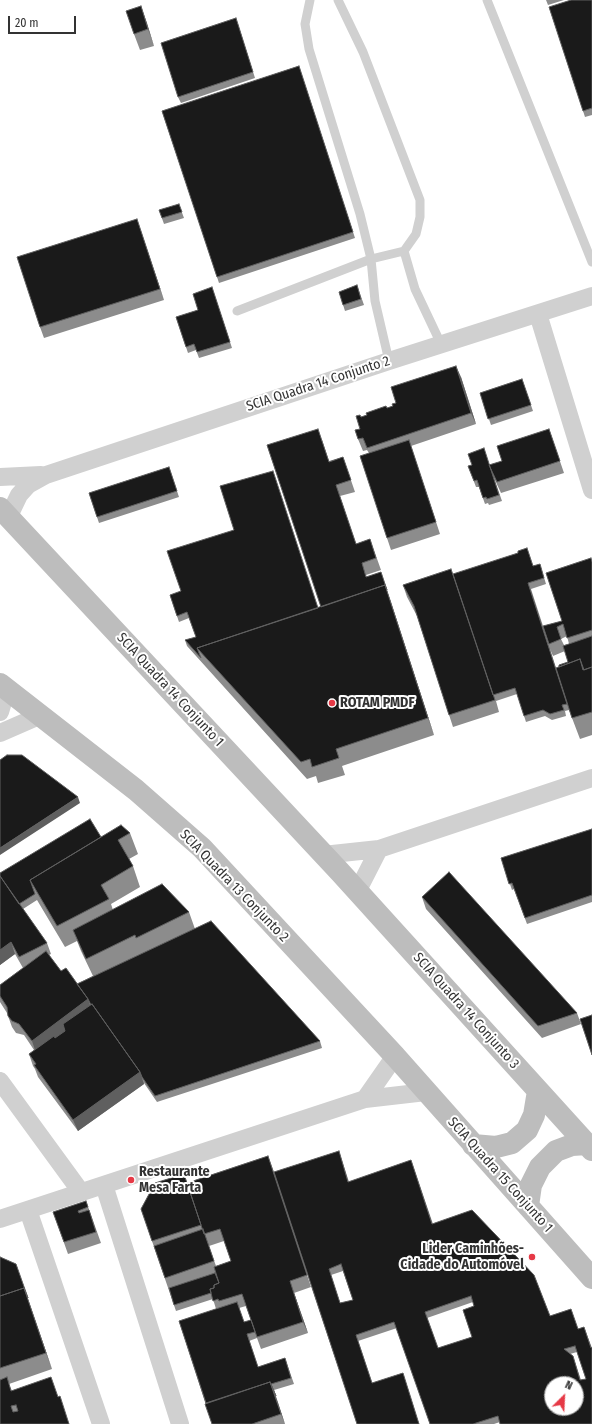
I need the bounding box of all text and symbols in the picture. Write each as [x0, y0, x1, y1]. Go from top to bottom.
scale bar [10, 8, 78, 34]
text: 20 m [15, 16, 39, 30]
street label: SCIA Quadra 14 Conjunto 2 [244, 353, 392, 415]
street label: SCIA Quadra 14 Conjunto 1 [113, 630, 227, 750]
place label: ROTAM PMDF [340, 695, 415, 711]
marker: ROTAM PMDF [327, 698, 337, 708]
street label: SCIA Quadra 13 Conjunto 2 [176, 826, 292, 946]
street label: SCIA Quadra 14 Conjunto 3 [410, 950, 522, 1072]
street label: SCIA Quadra 15 Conjunto 1 [444, 1114, 556, 1236]
place label: Restaurante Mesa Farta [139, 1164, 210, 1196]
marker: Restaurante Mesa Farta [126, 1175, 136, 1185]
place label: Lider Caminhões- Cidade do Automóvel [400, 1241, 524, 1274]
marker: Lider Caminhões- Cidade do Automóvel [527, 1252, 537, 1262]
north arrow [544, 1376, 584, 1416]
text: N [563, 1378, 574, 1393]

